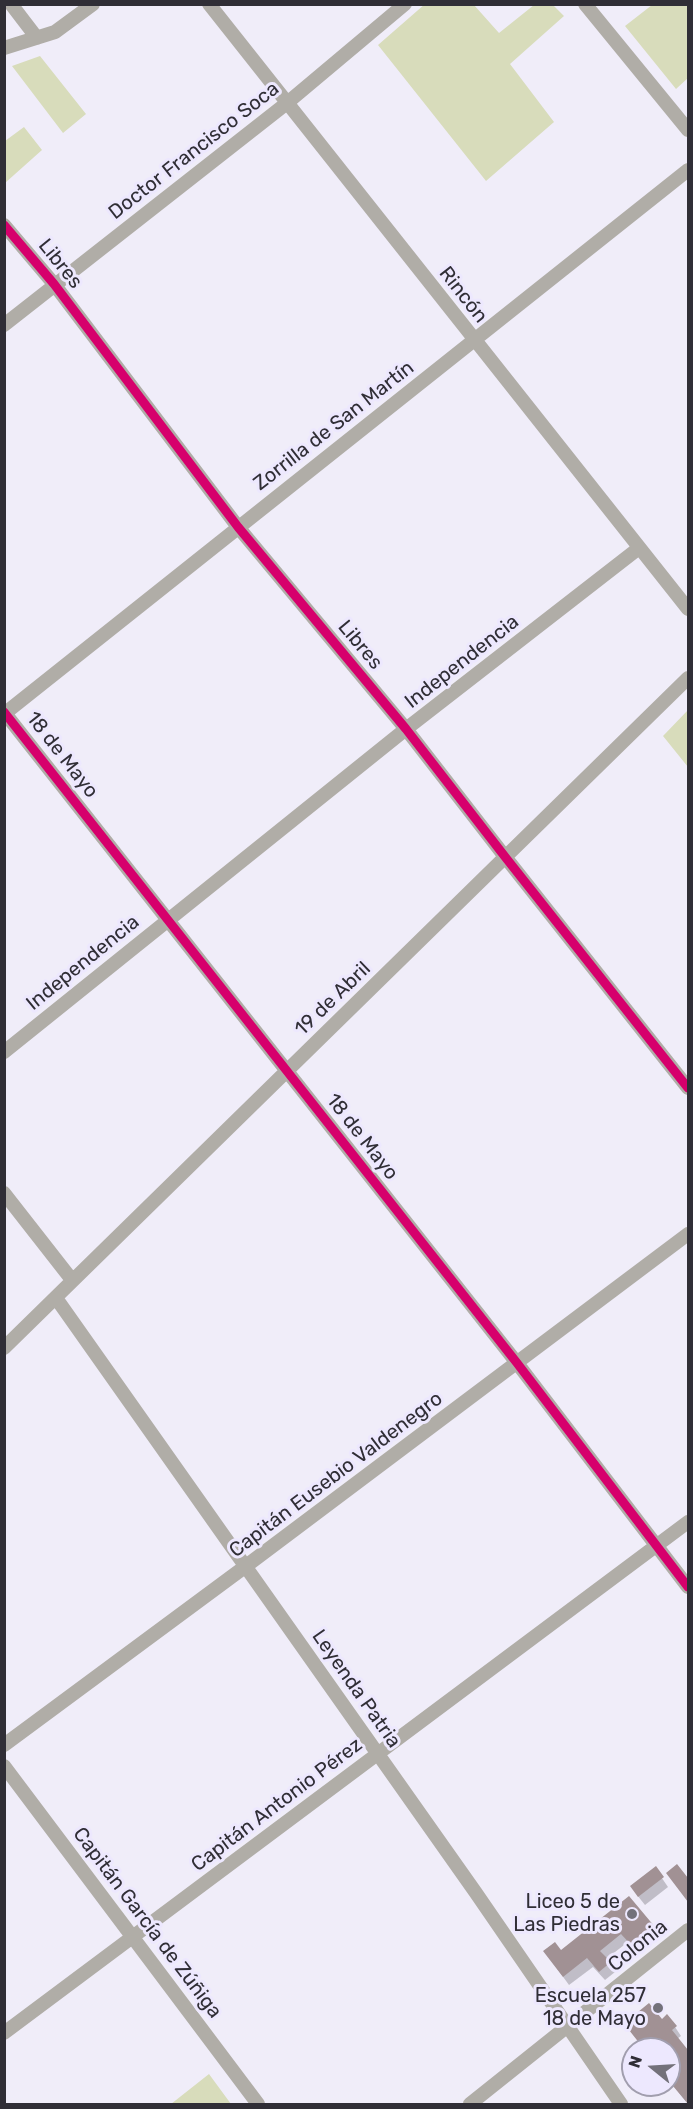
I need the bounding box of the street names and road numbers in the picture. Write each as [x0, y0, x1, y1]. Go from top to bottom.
street label: Doctor Francisco Soca [104, 77, 284, 225]
street label: Libres [33, 234, 87, 294]
street label: Rincón [434, 262, 492, 328]
street label: Zorrilla de San Martín [249, 356, 419, 496]
street label: Independencia [400, 610, 524, 714]
street label: Libres [333, 616, 387, 674]
street label: 18 de Mayo [21, 707, 103, 803]
street label: Independencia [22, 910, 144, 1016]
street label: 19 de Abril [290, 957, 376, 1041]
street label: 18 de Mayo [321, 1089, 403, 1185]
street label: Capitán Eusebio Valdenegro [225, 1387, 447, 1563]
street label: Leyenda Patria [306, 1625, 406, 1753]
street label: Capitán Antonio Pérez [187, 1733, 367, 1877]
street label: Capitán García de Zúñiga [67, 1823, 227, 2023]
street label: Colonia [604, 1915, 672, 1977]

